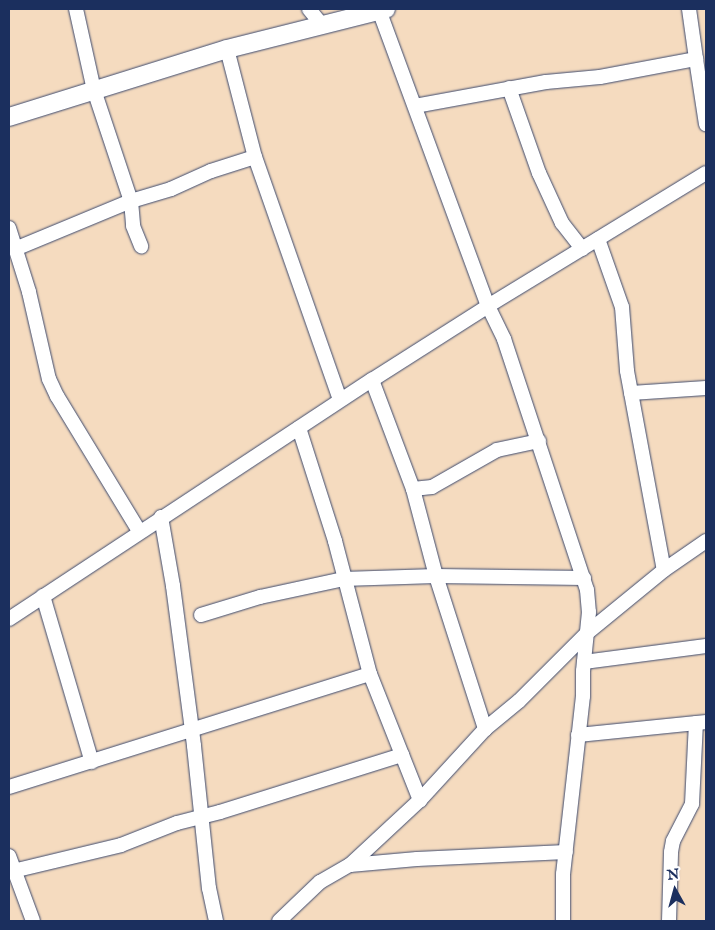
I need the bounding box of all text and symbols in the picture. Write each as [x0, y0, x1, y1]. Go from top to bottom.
north arrow [650, 865, 700, 915]
text: N [666, 865, 680, 885]

